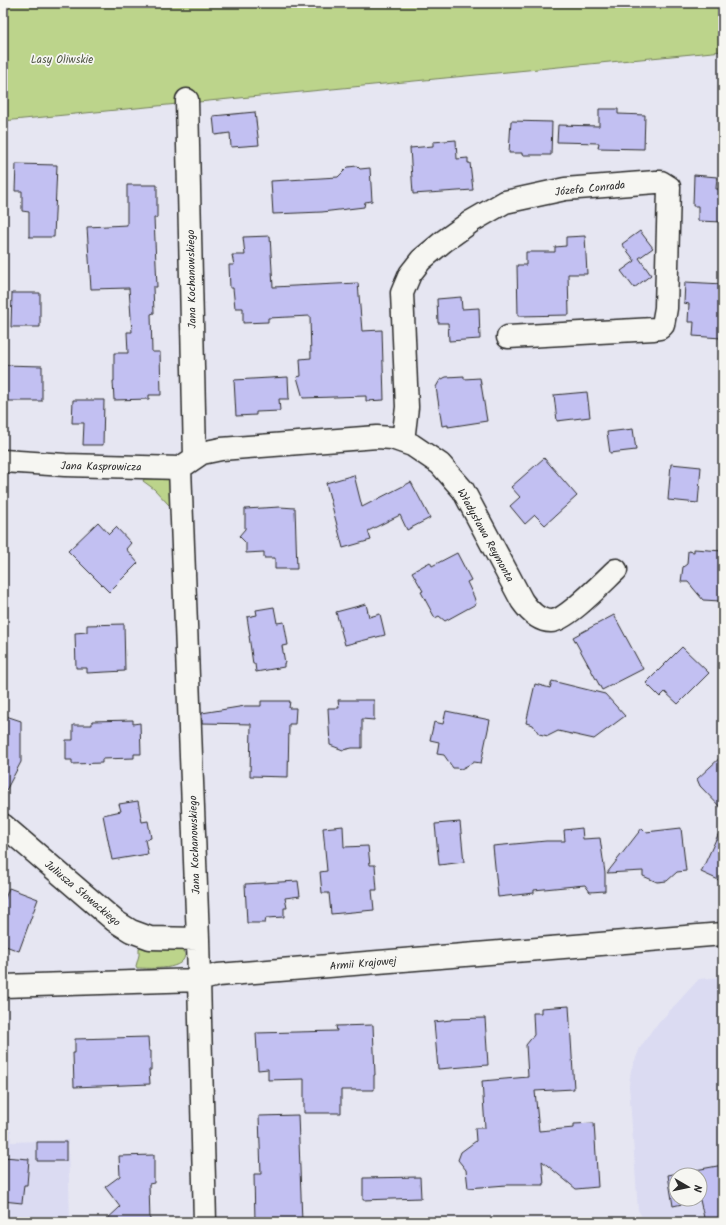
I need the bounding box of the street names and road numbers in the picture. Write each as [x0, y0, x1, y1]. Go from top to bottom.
street label: Józefa Conrada [554, 176, 626, 202]
street label: Jana Kochanowskiego [182, 229, 202, 329]
street label: Jana Kasprowicza [60, 457, 142, 477]
street label: Władysława Reymonta [452, 485, 518, 586]
street label: Jana Kochanowskiego [184, 795, 206, 895]
street label: Juliusza Słowackiego [40, 856, 125, 931]
street label: Armii Krajowej [329, 952, 398, 976]

